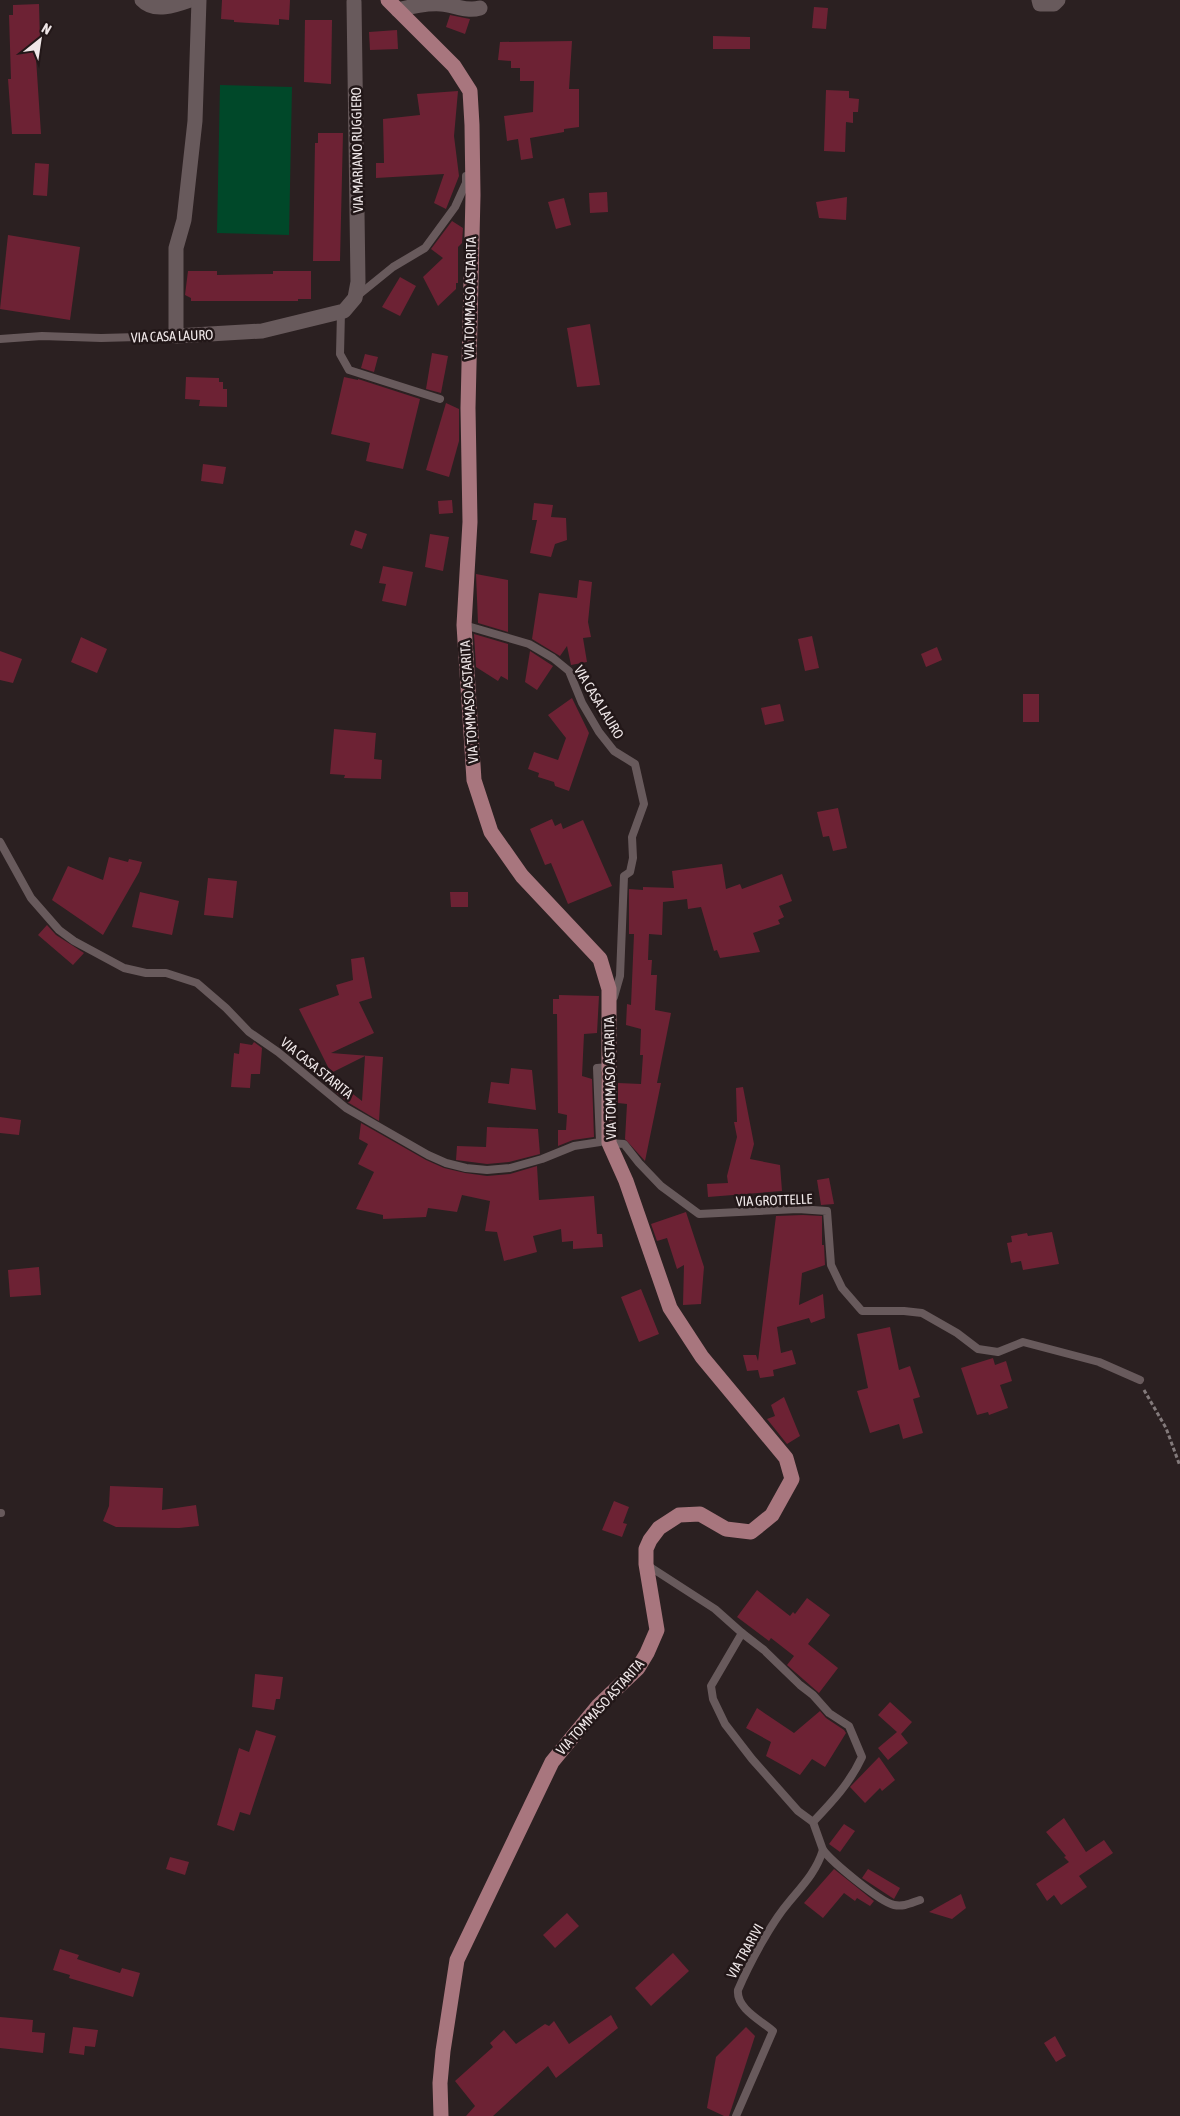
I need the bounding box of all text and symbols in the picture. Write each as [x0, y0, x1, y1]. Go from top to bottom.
north arrow [15, 15, 65, 65]
text: N [39, 20, 54, 38]
street label: VIA MARIANO RUGGIERO [348, 87, 366, 213]
street label: VIA TOMMASO ASTARITA [461, 236, 479, 360]
street label: VIA CASA LAURO [130, 327, 214, 345]
street label: VIA TOMMASO ASTARITA [457, 640, 481, 764]
street label: VIA CASA LAURO [571, 662, 627, 742]
street label: VIA TOMMASO ASTARITA [601, 1016, 619, 1140]
street label: VIA CASA STARITA [278, 1034, 356, 1102]
street label: VIA GROTTELLE [736, 1191, 813, 1209]
street label: VIA TOMMASO ASTARITA [553, 1656, 647, 1758]
street label: VIA TRARIVI [723, 1921, 767, 1981]

